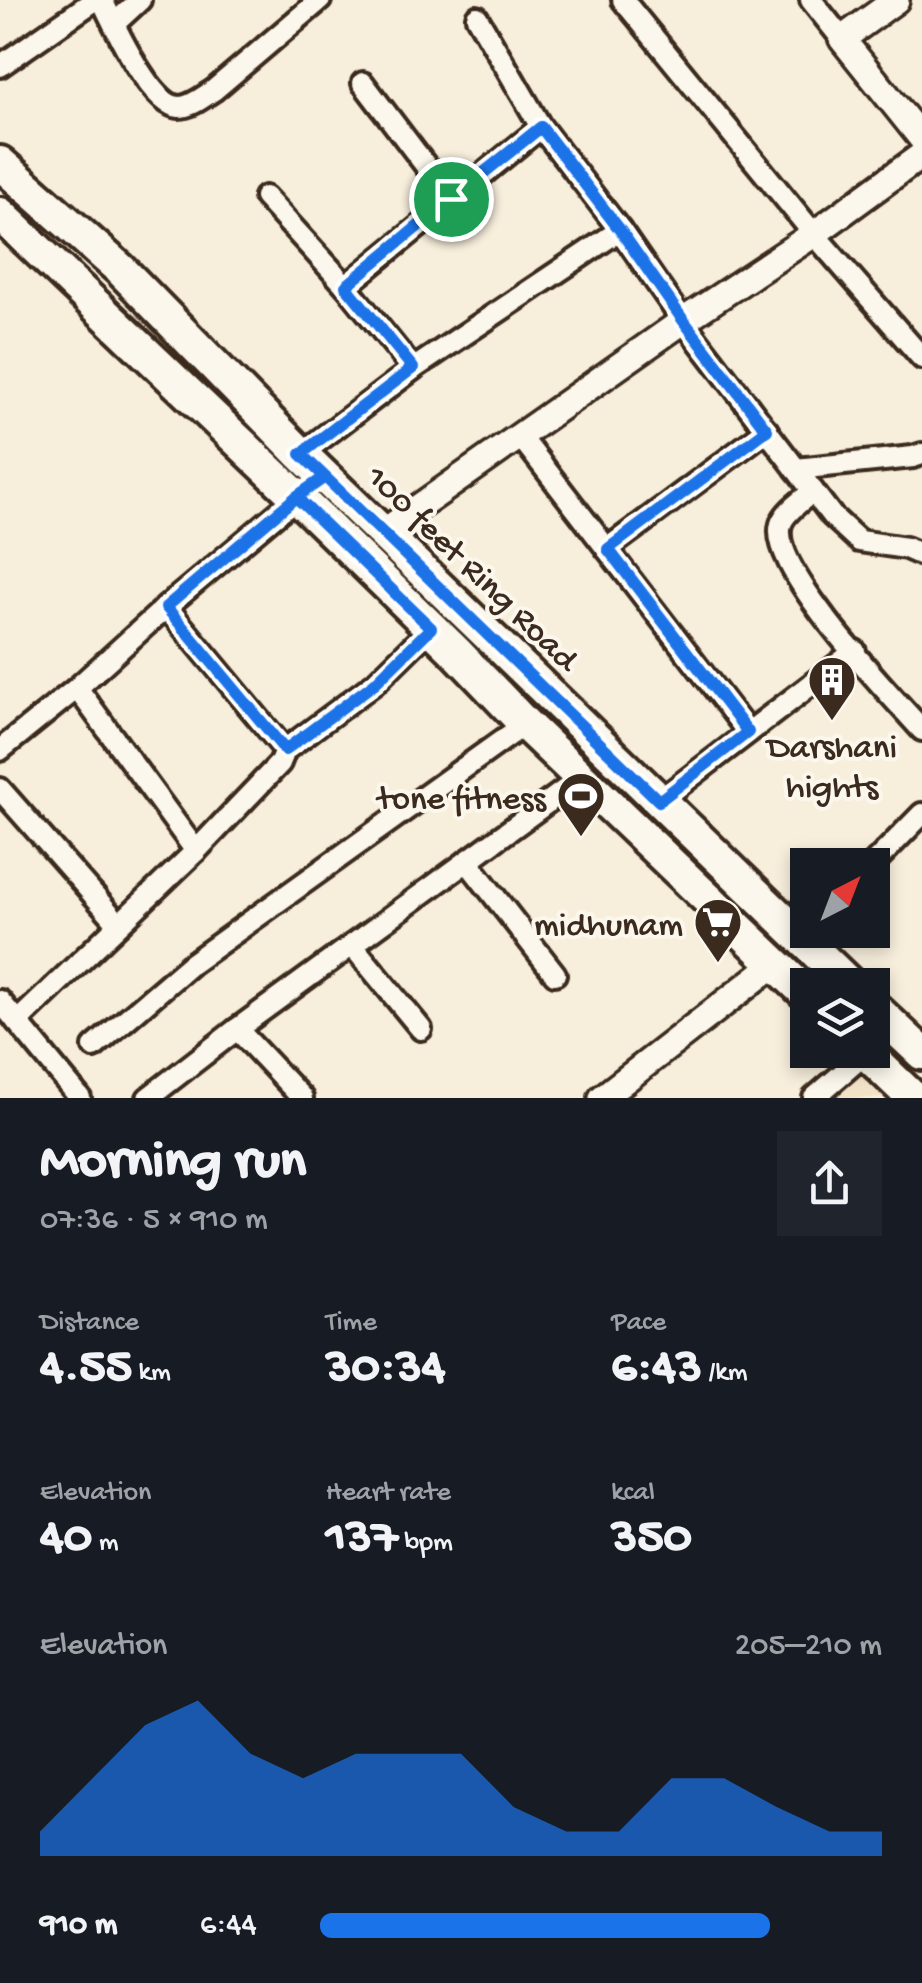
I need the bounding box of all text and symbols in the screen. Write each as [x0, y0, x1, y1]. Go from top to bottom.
pin [409, 157, 494, 242]
icon: arrive [424, 172, 479, 227]
street label: 100 feet Ring Road [355, 458, 586, 683]
building icon: Darshani hights [806, 654, 858, 722]
place label: Darshani hights [765, 729, 897, 810]
sports icon: tone fitness [555, 770, 607, 838]
place label: tone fitness [376, 781, 547, 822]
north arrow [790, 848, 890, 948]
map controls [790, 848, 890, 1068]
supermarket icon: midhunam [692, 896, 744, 964]
place label: midhunam [534, 907, 683, 948]
button: layers [790, 968, 890, 1068]
button: share [777, 1131, 882, 1236]
text: Morning run [40, 1132, 306, 1196]
text: 07:36 · 5 × 910 m [40, 1202, 268, 1240]
text: Distance [40, 1307, 139, 1340]
text: Time [326, 1307, 377, 1340]
text: Pace [611, 1307, 666, 1340]
text: 4.55 [40, 1340, 132, 1399]
text: 30:34 [326, 1340, 445, 1399]
text: 6:43 [611, 1340, 702, 1399]
text: km [132, 1357, 171, 1390]
text: /km [702, 1357, 748, 1390]
text: Elevation [40, 1477, 151, 1510]
text: Heart rate [326, 1477, 451, 1510]
text: kcal [611, 1477, 655, 1510]
text: 40 [40, 1510, 92, 1569]
text: 137 [326, 1510, 398, 1569]
text: 350 [611, 1510, 692, 1569]
text: m [92, 1527, 119, 1560]
text: bpm [398, 1527, 453, 1560]
text: Elevation [40, 1628, 167, 1666]
text: 205–210 m [735, 1628, 882, 1666]
text: 910 m [40, 1907, 117, 1945]
text: 6:44 [200, 1907, 257, 1945]

